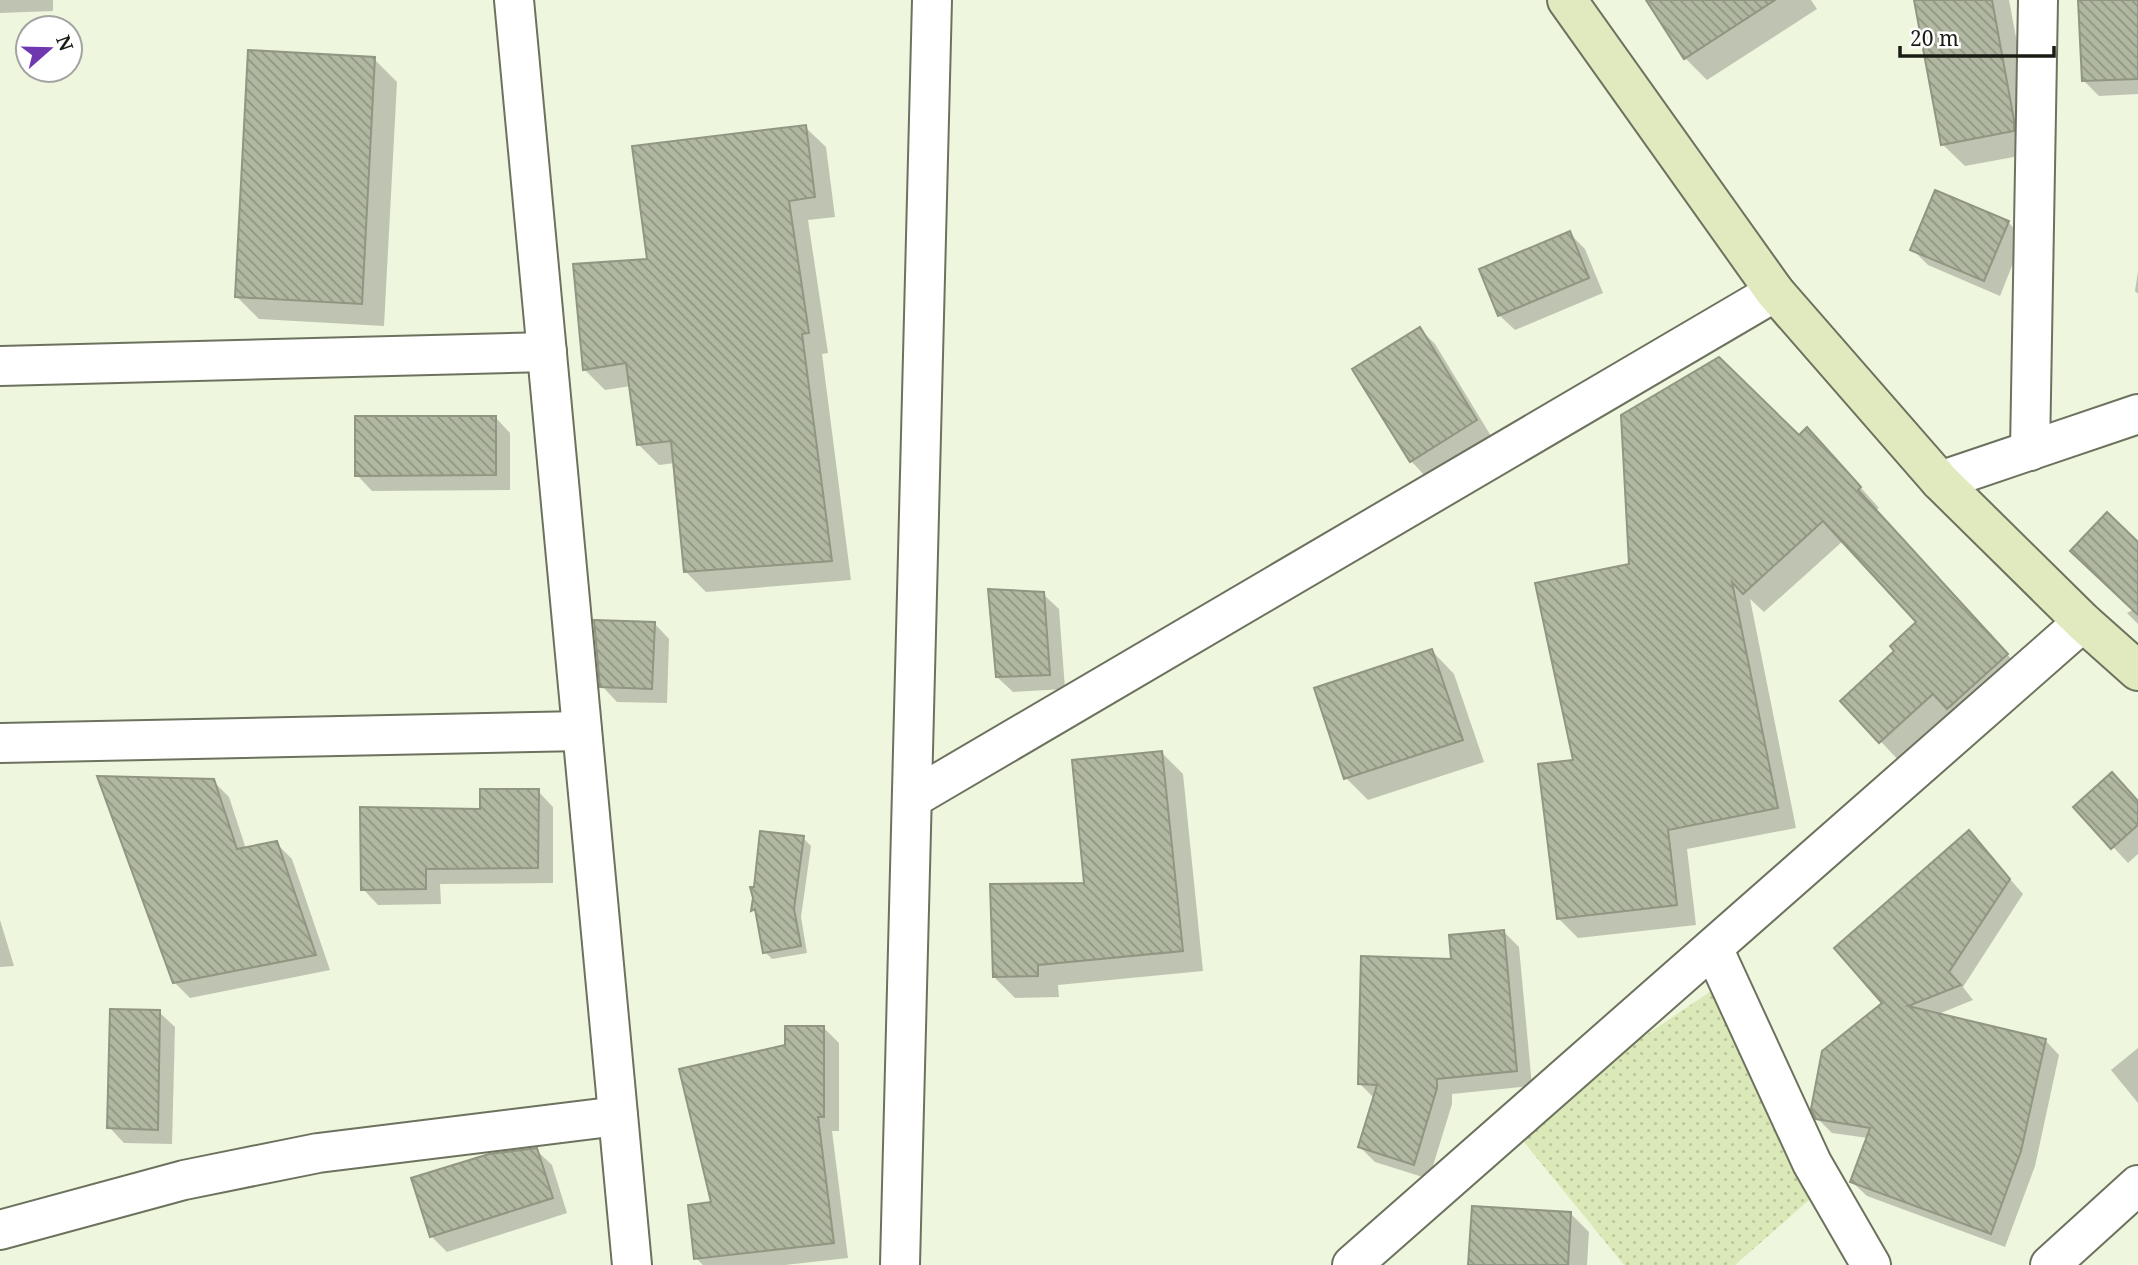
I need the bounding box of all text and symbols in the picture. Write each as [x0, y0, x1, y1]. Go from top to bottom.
north arrow [14, 14, 84, 84]
scale bar [1900, 14, 2054, 58]
text: 20 m [1910, 24, 1959, 52]
text: N [50, 32, 80, 55]

